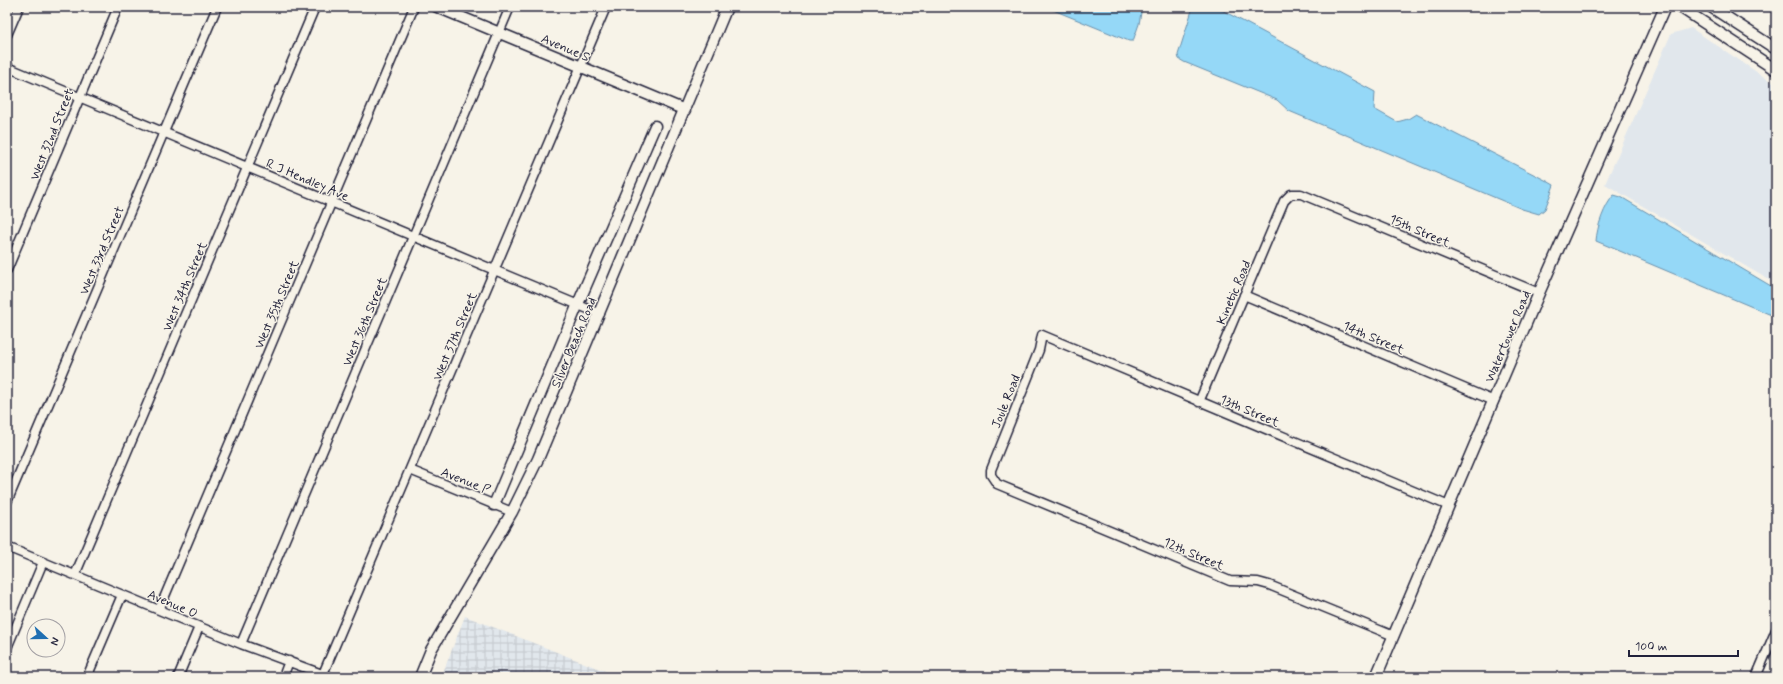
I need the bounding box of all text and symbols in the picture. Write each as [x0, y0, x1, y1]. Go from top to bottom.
street label: Avenue S [538, 31, 592, 66]
street label: West 32nd Street [26, 86, 79, 183]
street label: R J Hendley Ave [263, 155, 351, 205]
street label: West 33rd Street [76, 204, 129, 297]
street label: 15th Street [1386, 211, 1453, 252]
street label: West 34th Street [159, 239, 212, 334]
street label: West 35th Street [251, 257, 304, 351]
street label: Kinetic Road [1213, 258, 1256, 327]
street label: West 36th Street [339, 274, 392, 369]
street label: Watertower Road [1481, 288, 1535, 385]
street label: West 37th Street [429, 290, 482, 383]
street label: Silver Beach Road [548, 295, 601, 390]
street label: 14th Street [1340, 318, 1407, 359]
street label: Joule Road [988, 372, 1025, 431]
street label: 13th Street [1217, 391, 1282, 432]
street label: Avenue P [438, 464, 493, 499]
street label: 12th Street [1160, 534, 1227, 575]
street label: Avenue O [145, 586, 200, 623]
north arrow [26, 618, 66, 658]
scale bar [1629, 632, 1738, 658]
text: N [47, 635, 62, 647]
text: 100 m [1635, 639, 1667, 655]

